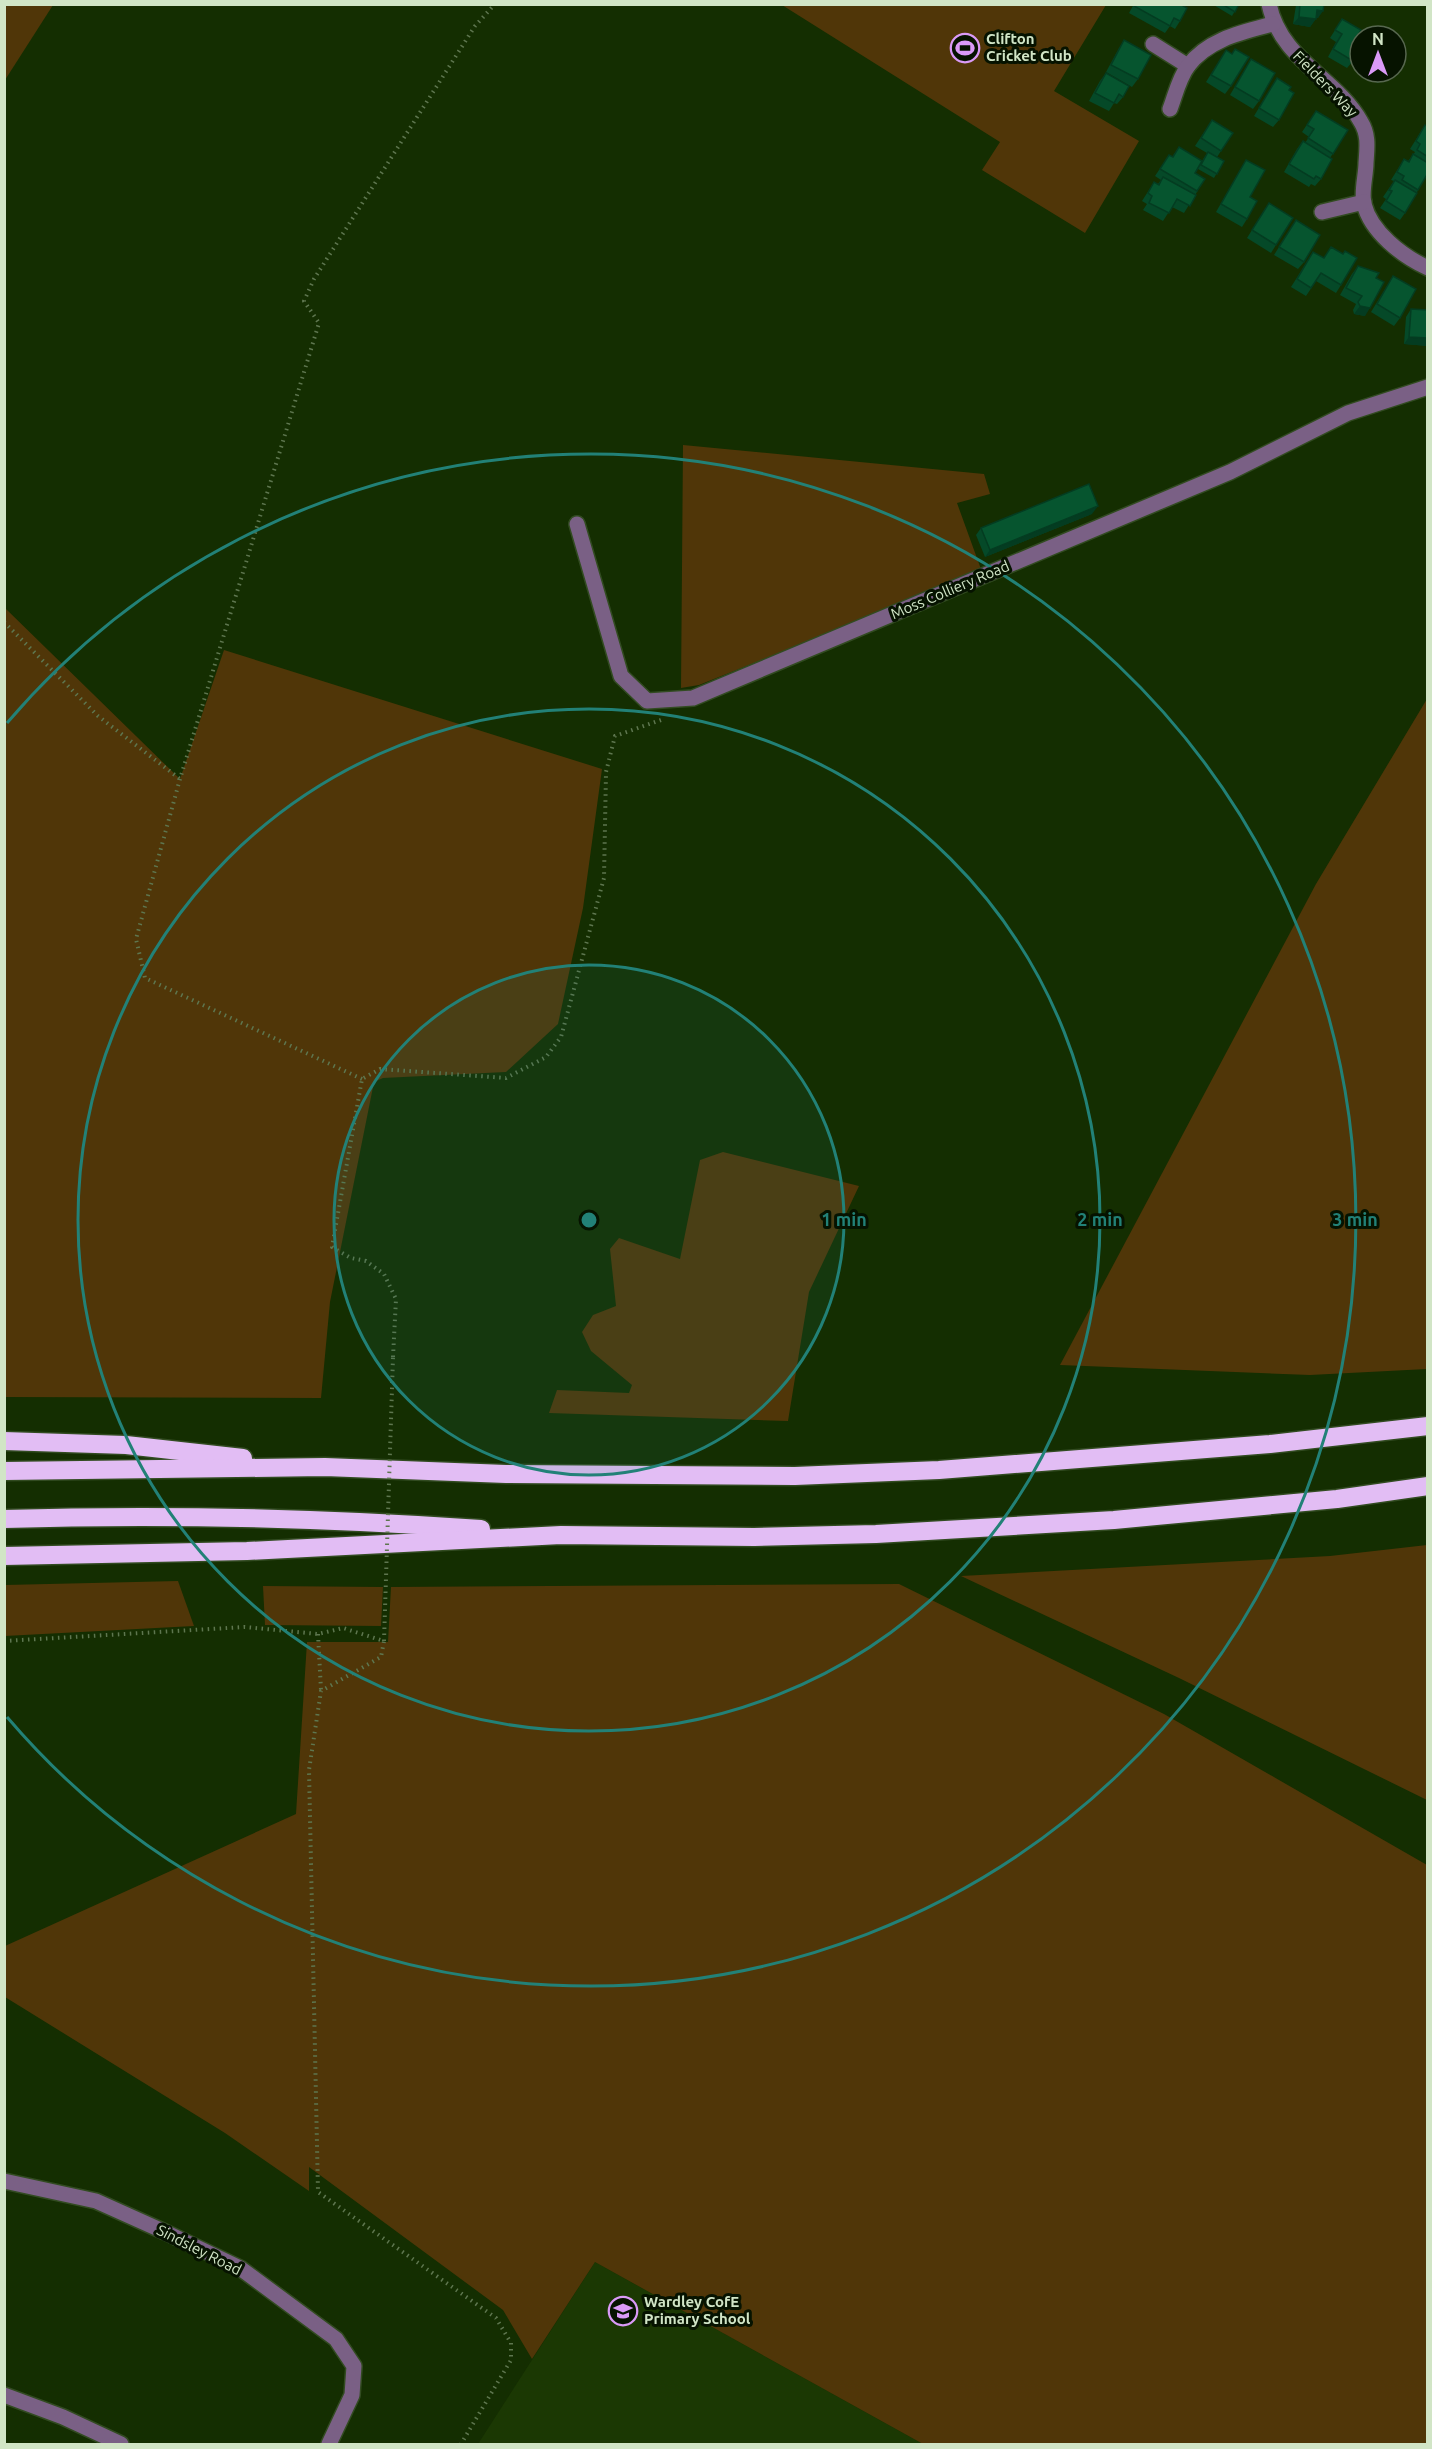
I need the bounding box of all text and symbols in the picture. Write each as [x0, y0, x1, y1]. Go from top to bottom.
north arrow [1348, 24, 1408, 84]
place label: Clifton Cricket Club [986, 30, 1072, 64]
text: N [1372, 30, 1384, 48]
sports icon: Clifton Cricket Club [949, 32, 981, 64]
street label: Fielders Way [1290, 47, 1361, 120]
street label: Moss Colliery Road [888, 557, 1012, 622]
text: 1 min [821, 1209, 867, 1229]
text: 2 min [1077, 1209, 1123, 1229]
text: 3 min [1332, 1209, 1378, 1229]
centre of rings [579, 1210, 599, 1230]
street label: Sindsley Road [154, 2221, 244, 2278]
place label: Wardley CofE Primary School [644, 2293, 751, 2327]
school or university icon: Wardley CofE Primary School [607, 2295, 639, 2327]

